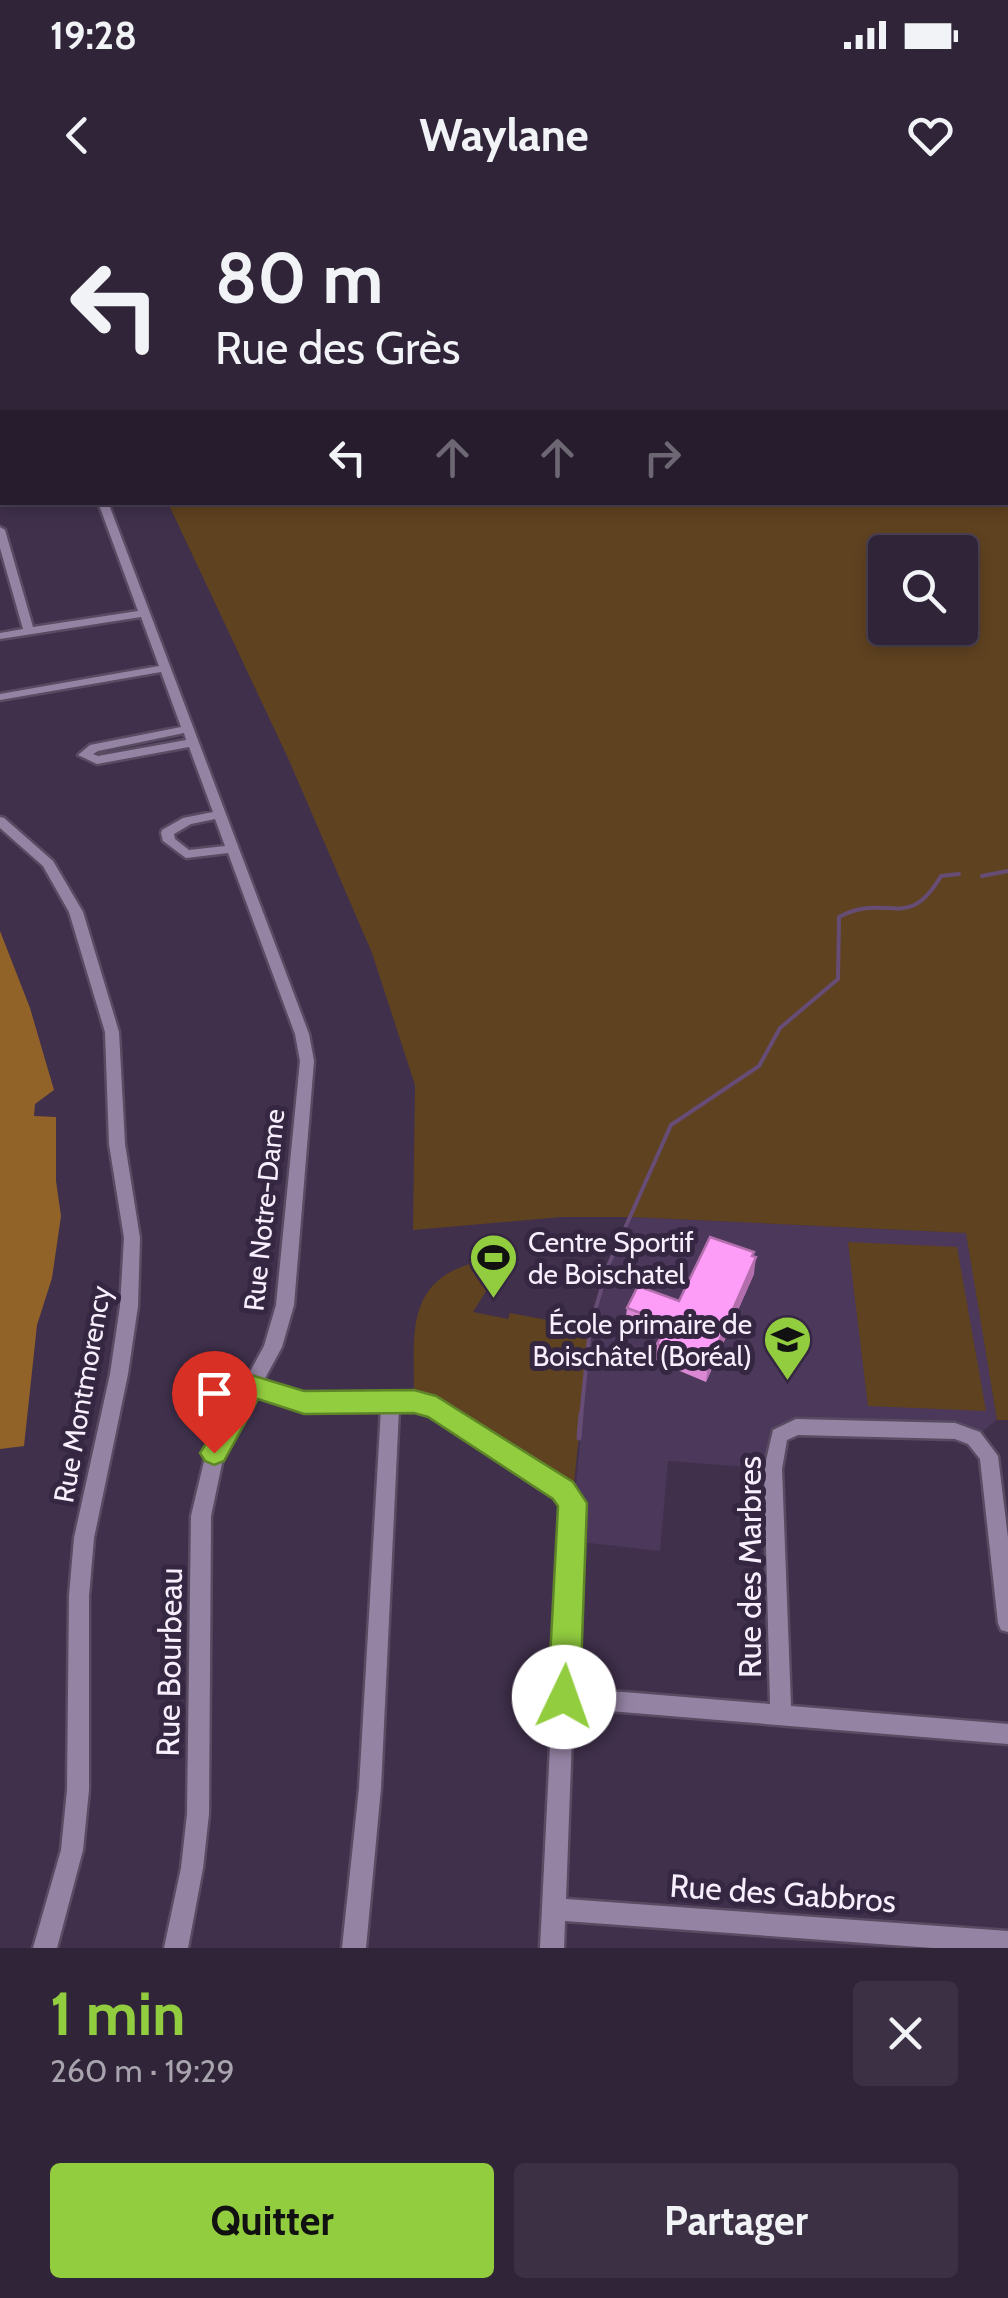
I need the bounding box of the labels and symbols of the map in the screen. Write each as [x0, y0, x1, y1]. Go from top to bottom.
street label: Rue Notre-Dame [236, 1107, 292, 1313]
place label: Centre Sportif de Boischatel [528, 1225, 694, 1291]
sports icon: Centre Sportif de Boischatel [467, 1232, 519, 1300]
street label: Rue Montmorency [46, 1283, 118, 1505]
place label: École primaire de Boischâtel (Boréal) [533, 1307, 752, 1373]
school or university icon: École primaire de Boischâtel (Boréal) [761, 1314, 813, 1382]
pin [172, 1351, 257, 1454]
street label: Rue des Marbres [730, 1456, 769, 1678]
street label: Rue Bourbeau [148, 1567, 190, 1757]
position arrow [512, 1645, 616, 1749]
street label: Rue des Gabbros [669, 1866, 897, 1920]

